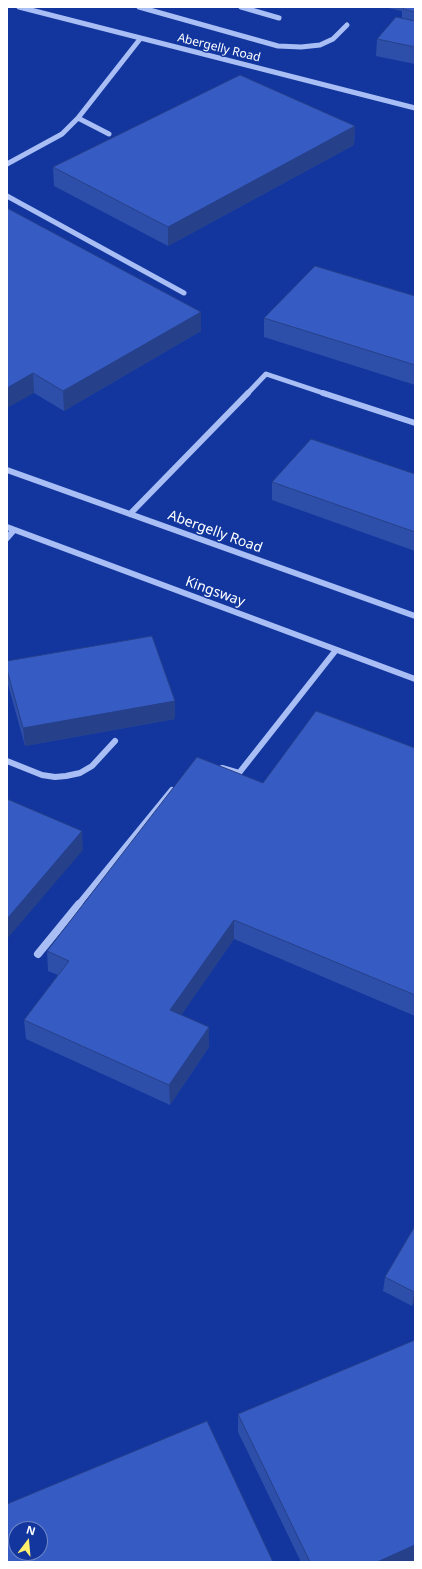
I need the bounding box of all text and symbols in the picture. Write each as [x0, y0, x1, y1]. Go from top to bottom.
street label: Abergelly Road [176, 31, 262, 65]
street label: Abergelly Road [165, 507, 265, 557]
street label: Kingsway [183, 573, 247, 611]
north arrow [8, 1521, 48, 1561]
text: N [25, 1522, 38, 1538]

